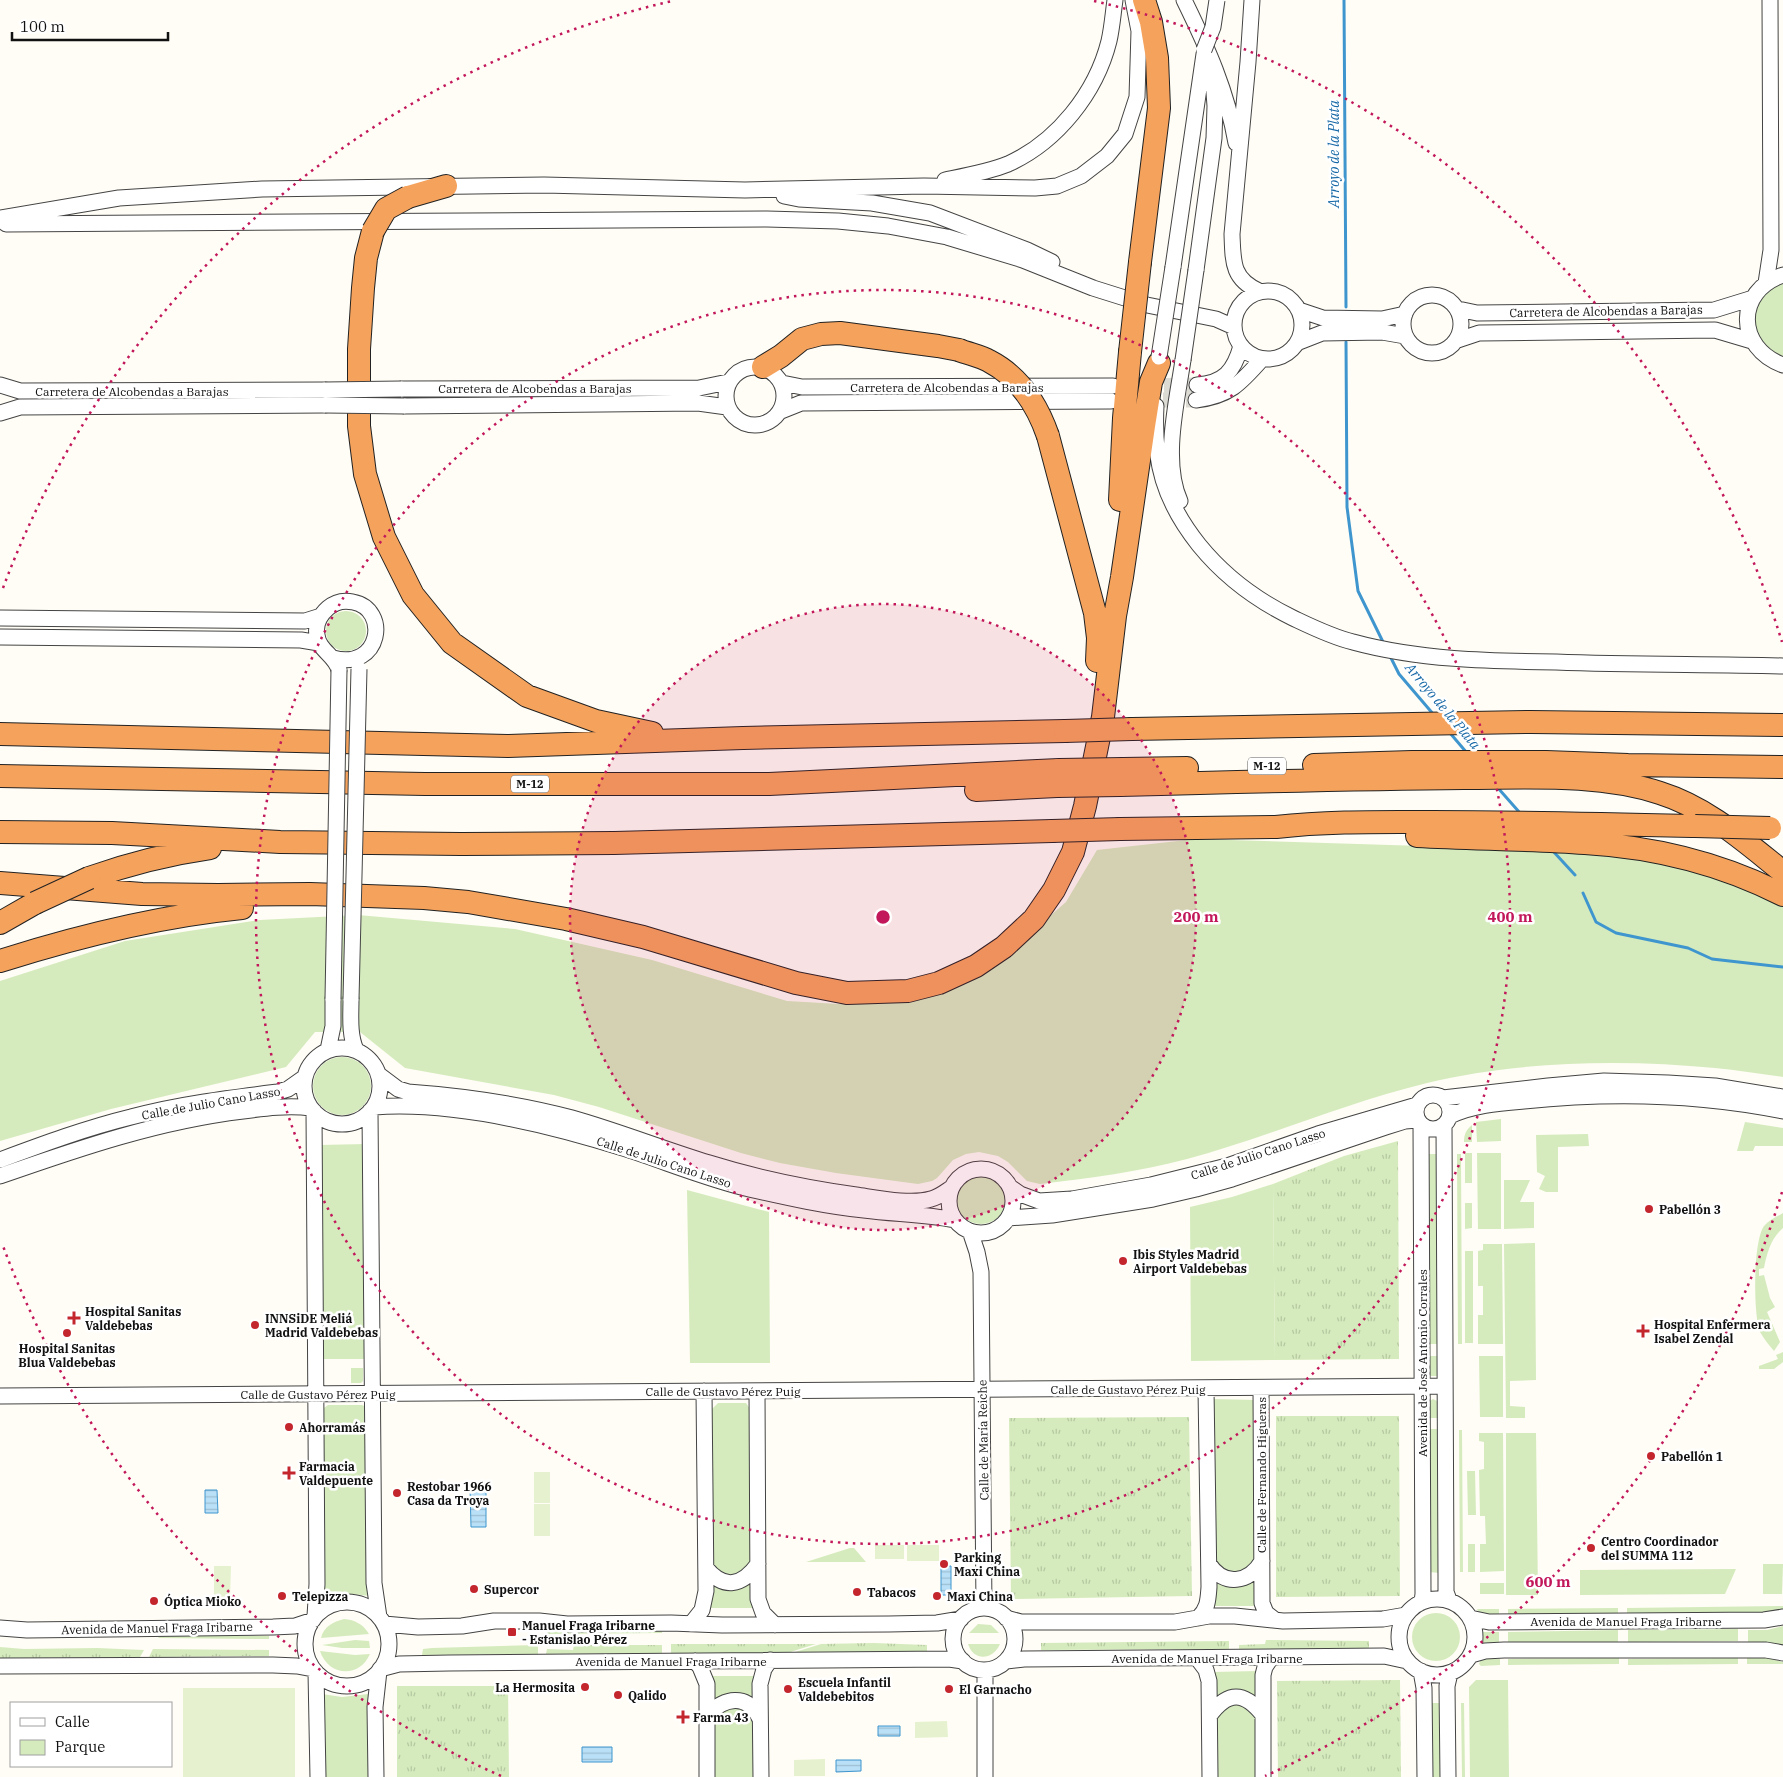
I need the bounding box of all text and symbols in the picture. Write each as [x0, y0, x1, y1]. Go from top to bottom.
scale bar [12, 10, 169, 42]
text: 100 m [20, 17, 65, 36]
water label: Arroyo de la Plata [1325, 100, 1343, 209]
street label: Carretera de Alcobendas a Barajas [1509, 302, 1703, 320]
street label: Carretera de Alcobendas a Barajas [850, 380, 1044, 395]
street label: Carretera de Alcobendas a Barajas [438, 381, 632, 396]
street label: Carretera de Alcobendas a Barajas [35, 384, 229, 399]
water label: Arroyo de la Plata [1401, 658, 1485, 753]
road number: M-12 [1248, 758, 1286, 774]
road number: M-12 [511, 776, 549, 792]
text: 200 m [1173, 907, 1219, 926]
text: 400 m [1487, 907, 1533, 926]
centre of rings [874, 908, 892, 926]
street label: Calle de Julio Cano Lasso [141, 1083, 282, 1123]
street label: Calle de Julio Cano Lasso [1189, 1125, 1327, 1183]
street label: Calle de Julio Cano Lasso [595, 1133, 733, 1191]
place label: Pabellón 3 [1659, 1202, 1721, 1217]
marker: Pabellón 3 [1643, 1203, 1655, 1215]
place label: Ibis Styles Madrid Airport Valdebebas [1133, 1247, 1247, 1276]
marker: Ibis Styles Madrid Airport Valdebebas [1117, 1255, 1129, 1267]
street label: Avenida de José Antonio Corrales [1415, 1269, 1430, 1457]
place label: Hospital Sanitas Valdebebas [85, 1304, 181, 1333]
marker: Hospital Sanitas Valdebebas [67, 1311, 81, 1325]
place label: INNSiDE Meliá Madrid Valdebebas [265, 1311, 378, 1340]
place label: Hospital Enfermera Isabel Zendal [1654, 1317, 1771, 1346]
marker: INNSiDE Meliá Madrid Valdebebas [249, 1319, 261, 1331]
marker: Hospital Enfermera Isabel Zendal [1636, 1324, 1650, 1338]
marker: Hospital Sanitas Blua Valdebebas [61, 1327, 73, 1339]
place label: Hospital Sanitas Blua Valdebebas [18, 1341, 116, 1370]
street label: Calle de María Reiche [974, 1379, 992, 1501]
street label: Calle de Gustavo Pérez Puig [1051, 1382, 1206, 1397]
street label: Calle de Gustavo Pérez Puig [646, 1384, 801, 1399]
street label: Calle de Gustavo Pérez Puig [241, 1387, 396, 1402]
street label: Calle de Fernando Higueras [1254, 1397, 1269, 1553]
place label: Ahorramás [299, 1420, 365, 1435]
marker: Ahorramás [283, 1421, 295, 1433]
place label: Pabellón 1 [1661, 1449, 1723, 1464]
marker: Pabellón 1 [1645, 1450, 1657, 1462]
place label: Farmacia Valdepuente [299, 1459, 373, 1488]
marker: Farmacia Valdepuente [283, 1467, 295, 1479]
place label: Restobar 1966 Casa da Troya [407, 1479, 492, 1508]
marker: Restobar 1966 Casa da Troya [391, 1487, 403, 1499]
place label: Centro Coordinador del SUMMA 112 [1601, 1534, 1719, 1563]
marker: Centro Coordinador del SUMMA 112 [1585, 1542, 1597, 1554]
place label: Parking Maxi China [954, 1550, 1020, 1579]
marker: Parking Maxi China [938, 1558, 950, 1570]
text: 600 m [1525, 1572, 1571, 1591]
place label: Supercor [484, 1582, 539, 1597]
marker: Supercor [468, 1583, 480, 1595]
place label: Tabacos [867, 1585, 916, 1600]
marker: Tabacos [851, 1586, 863, 1598]
place label: Telepizza [292, 1589, 348, 1604]
place label: Maxi China [947, 1589, 1013, 1604]
marker: Telepizza [276, 1590, 288, 1602]
marker: Maxi China [931, 1590, 943, 1602]
place label: Óptica Mioko [164, 1593, 241, 1609]
marker: Óptica Mioko [148, 1595, 160, 1607]
street label: Avenida de Manuel Fraga Iribarne [1530, 1614, 1722, 1629]
place label: Manuel Fraga Iribarne - Estanislao Pérez [522, 1618, 655, 1647]
street label: Avenida de Manuel Fraga Iribarne [61, 1619, 253, 1637]
marker: Manuel Fraga Iribarne - Estanislao Pérez [506, 1626, 518, 1638]
street label: Avenida de Manuel Fraga Iribarne [1111, 1651, 1303, 1666]
street label: Avenida de Manuel Fraga Iribarne [575, 1654, 767, 1669]
place label: Escuela Infantil Valdebebitos [798, 1675, 891, 1704]
place label: La Hermosita [495, 1680, 575, 1695]
marker: La Hermosita [579, 1681, 591, 1693]
place label: El Garnacho [959, 1682, 1032, 1697]
marker: Escuela Infantil Valdebebitos [782, 1683, 794, 1695]
marker: El Garnacho [943, 1683, 955, 1695]
place label: Qalido [628, 1688, 666, 1703]
marker: Qalido [612, 1689, 624, 1701]
legend [10, 1702, 172, 1767]
place label: Farma 43 [693, 1710, 749, 1725]
marker: Farma 43 [677, 1711, 689, 1723]
text: Calle [55, 1712, 90, 1731]
text: Parque [55, 1737, 105, 1756]

